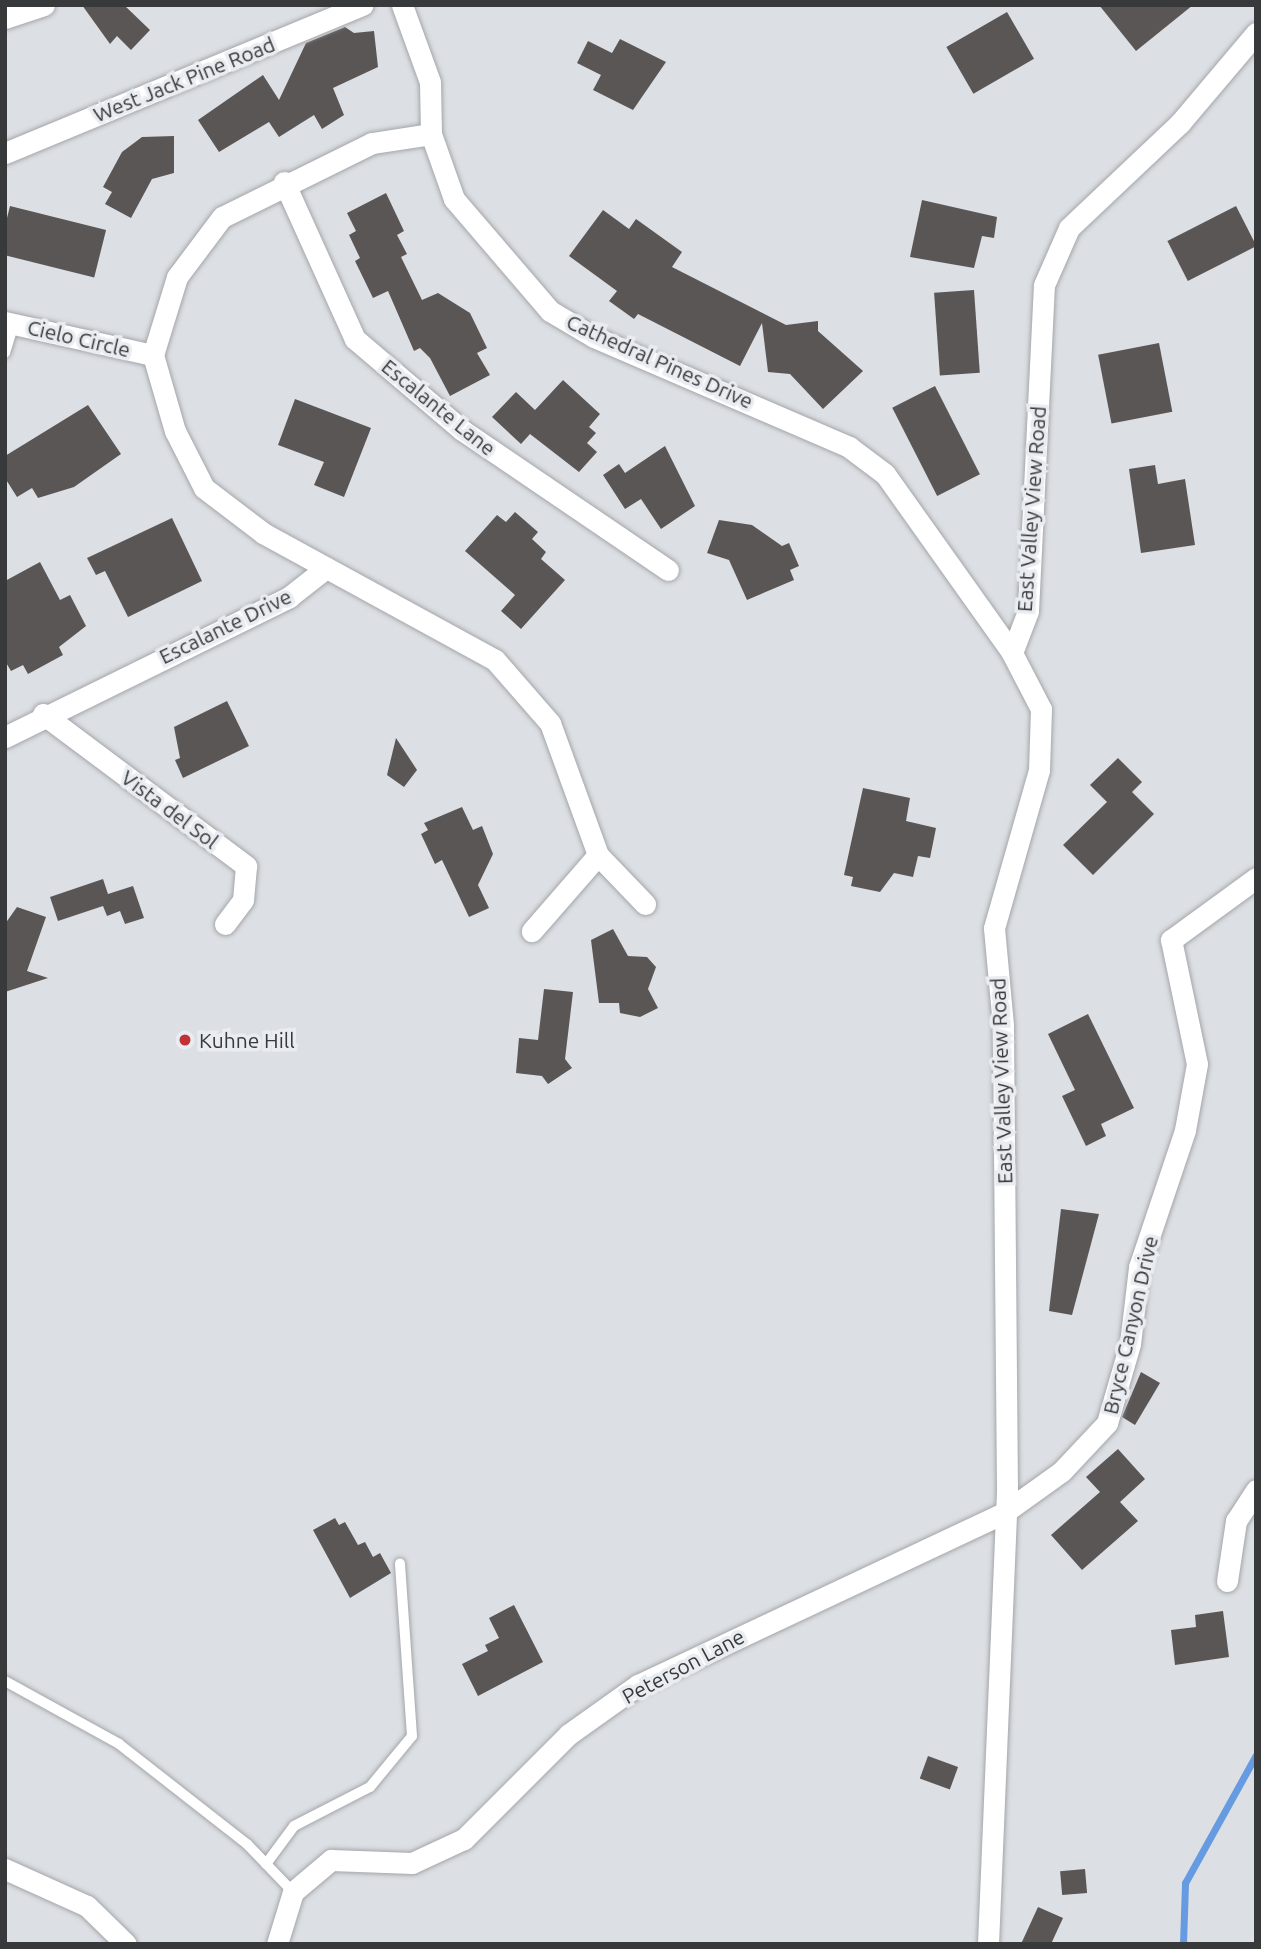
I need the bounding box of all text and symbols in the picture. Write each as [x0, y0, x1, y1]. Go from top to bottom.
street label: West Jack Pine Road [90, 31, 278, 127]
street label: Cathedral Pines Drive [563, 308, 757, 414]
street label: Cielo Circle [25, 314, 133, 362]
street label: Escalante Lane [377, 353, 501, 461]
street label: East Valley View Road [1011, 405, 1051, 613]
street label: Escalante Drive [155, 583, 295, 669]
street label: Vista del Sol [116, 764, 224, 854]
street label: East Valley View Road [985, 978, 1017, 1184]
place label: Kuhne Hill [199, 1027, 295, 1053]
marker: Kuhne Hill [177, 1032, 193, 1048]
street label: Bryce Canyon Drive [1097, 1233, 1163, 1417]
street label: Peterson Lane [618, 1623, 748, 1709]

